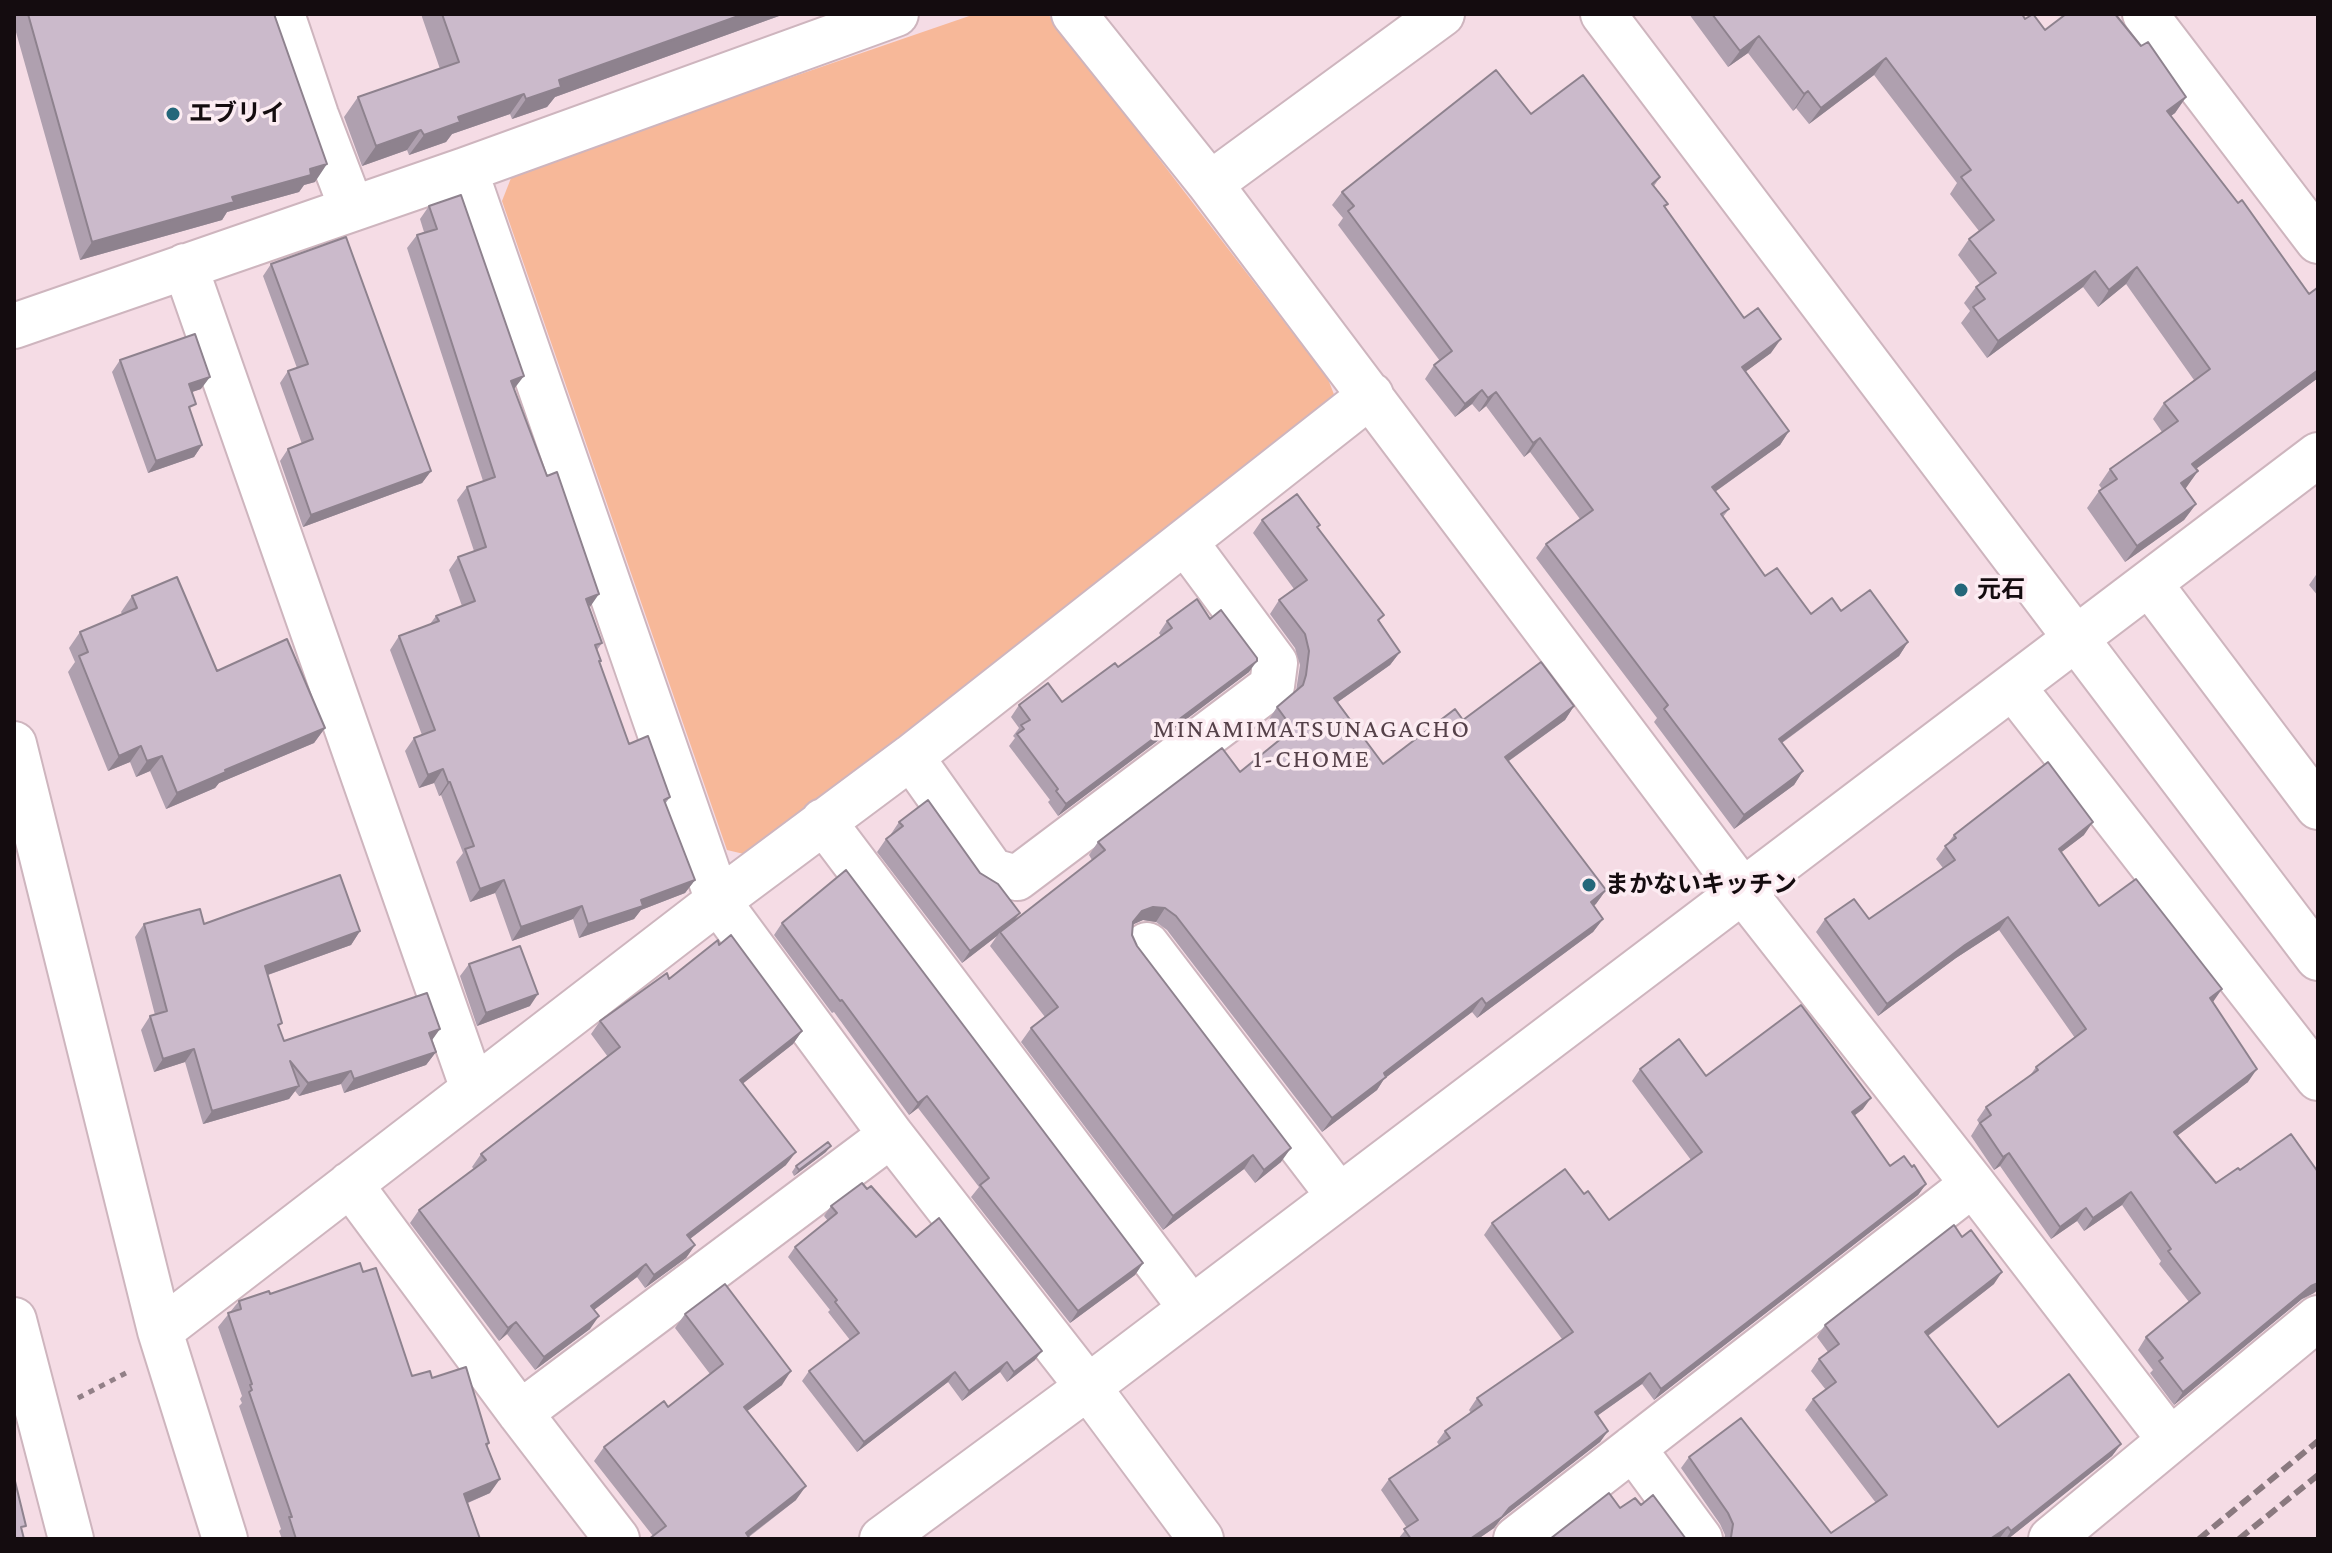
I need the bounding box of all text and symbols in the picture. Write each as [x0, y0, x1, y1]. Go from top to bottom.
place label: エブリイ [189, 100, 285, 128]
marker: エブリイ [164, 105, 182, 123]
place label: 元石 [1977, 576, 2025, 604]
marker: 元石 [1952, 581, 1970, 599]
district label: MINAMIMATSUNAGACHO 1-CHOME [1153, 713, 1471, 774]
place label: まかないキッチン [1605, 871, 1797, 899]
marker: まかないキッチン [1580, 876, 1598, 894]

